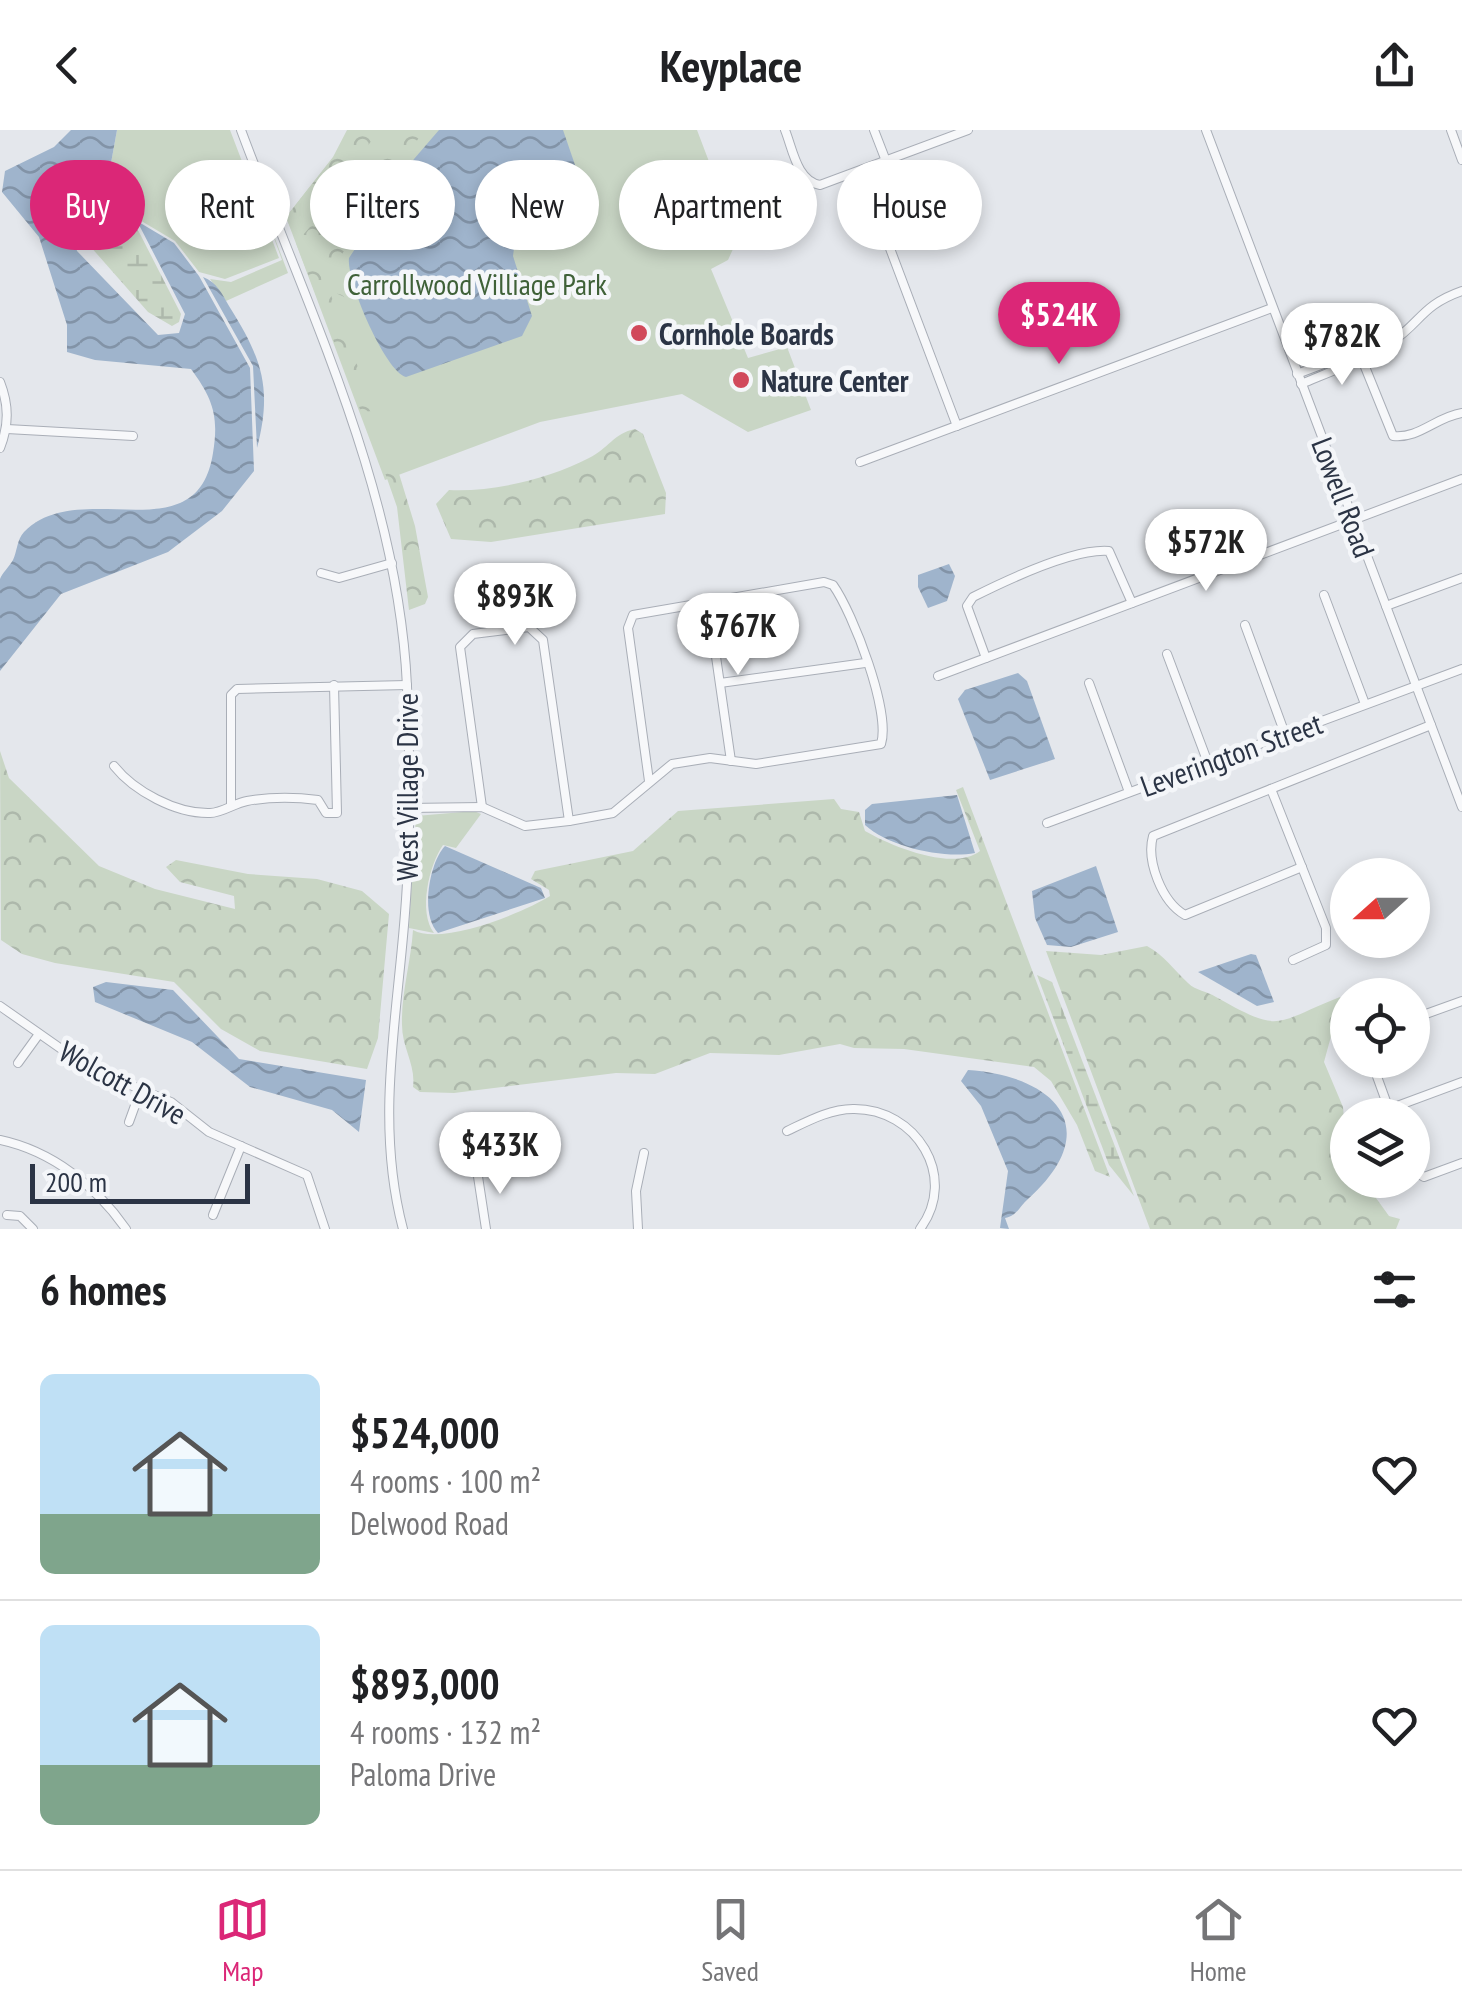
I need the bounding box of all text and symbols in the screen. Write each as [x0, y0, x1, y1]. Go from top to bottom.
text: Keyplace [660, 36, 802, 94]
icon: back [40, 38, 95, 93]
icon: share [1367, 38, 1422, 93]
chip: Buy [30, 160, 145, 250]
chip: Rent [165, 160, 290, 250]
chip: Filters [310, 160, 455, 250]
chip: New [475, 160, 599, 250]
chip: Apartment [619, 160, 817, 250]
chip: House [837, 160, 982, 250]
park label: Carrollwood Villiage Park [347, 264, 607, 303]
pin: $524K [989, 282, 1129, 367]
text: $524K [1020, 293, 1098, 335]
pin: $782K [1272, 303, 1412, 388]
place label: Cornhole Boards [659, 314, 834, 353]
text: $782K [1303, 314, 1381, 356]
marker: Cornhole Boards [628, 322, 650, 344]
place label: Nature Center [761, 361, 909, 400]
marker: Nature Center [730, 369, 752, 391]
street label: Lowell Road [1303, 432, 1385, 562]
pin: $572K [1136, 509, 1276, 594]
text: $572K [1167, 520, 1245, 562]
pin: $893K [445, 563, 585, 648]
text: $893K [476, 574, 554, 616]
pin: $767K [668, 593, 808, 678]
text: $767K [699, 604, 777, 646]
street label: West Village Drive [387, 693, 426, 881]
street label: Leverington Street [1135, 703, 1328, 805]
north arrow [1330, 858, 1430, 958]
map controls [1330, 858, 1430, 1198]
button: locate [1330, 978, 1430, 1078]
street label: Wolcott Drive [53, 1031, 193, 1133]
button: layers [1330, 1098, 1430, 1198]
pin: $433K [430, 1112, 570, 1197]
text: $433K [461, 1123, 539, 1165]
scale bar [30, 1159, 250, 1204]
text: 200 m [45, 1163, 107, 1200]
text: 6 homes [40, 1262, 167, 1317]
icon: filters [1367, 1262, 1422, 1317]
text: $524,000 [350, 1405, 500, 1460]
icon: home [120, 1414, 240, 1534]
icon: heart [1367, 1447, 1422, 1502]
text: 4 rooms · 100 m² [350, 1460, 541, 1502]
text: Delwood Road [350, 1502, 509, 1544]
text: $893,000 [350, 1656, 500, 1711]
icon: home [120, 1665, 240, 1785]
icon: heart [1367, 1698, 1422, 1753]
text: 4 rooms · 132 m² [350, 1711, 541, 1753]
text: Paloma Drive [350, 1753, 496, 1795]
tab: Map [215, 1892, 270, 1989]
tab: Saved [701, 1892, 759, 1989]
tab: Home [1190, 1892, 1247, 1989]

